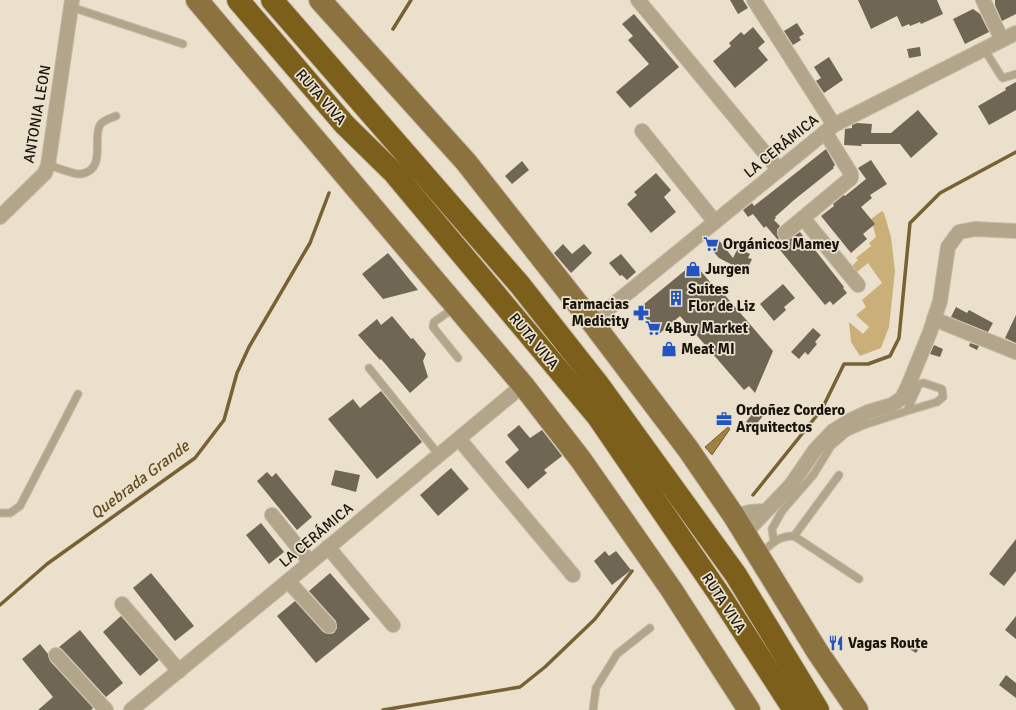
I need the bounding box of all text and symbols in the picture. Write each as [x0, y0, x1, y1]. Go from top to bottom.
street label: ANTONIA LEON [20, 63, 54, 165]
street label: RUTA VIVA [292, 66, 350, 128]
street label: LA CERÁMICA [739, 110, 822, 182]
supermarket icon: Orgánicos Mamey [702, 235, 720, 253]
place label: Orgánicos Mamey [723, 235, 840, 253]
shop icon: Jurgen [684, 260, 702, 278]
place label: Jurgen [705, 260, 750, 278]
place label: Suites Flor de Liz [688, 280, 756, 315]
building icon: Suites Flor de Liz [667, 289, 685, 307]
place label: Farmacias Medicity [562, 295, 630, 330]
pharmacy icon: Farmacias Medicity [632, 304, 650, 322]
street label: RUTA VIVA [505, 309, 563, 373]
supermarket icon: 4Buy Market [644, 319, 662, 337]
place label: 4Buy Market [665, 319, 749, 337]
shop icon: Meat MI [660, 340, 678, 358]
place label: Meat MI [681, 340, 735, 358]
place label: Ordoñez Cordero Arquitectos [736, 401, 845, 436]
office icon: Ordoñez Cordero Arquitectos [715, 410, 733, 428]
water label: Quebrada Grande [87, 436, 194, 524]
street label: LA CERÁMICA [275, 498, 356, 571]
street label: RUTA VIVA [698, 570, 750, 636]
restaurant icon: Vagas Route [827, 634, 845, 652]
place label: Vagas Route [848, 634, 928, 652]

